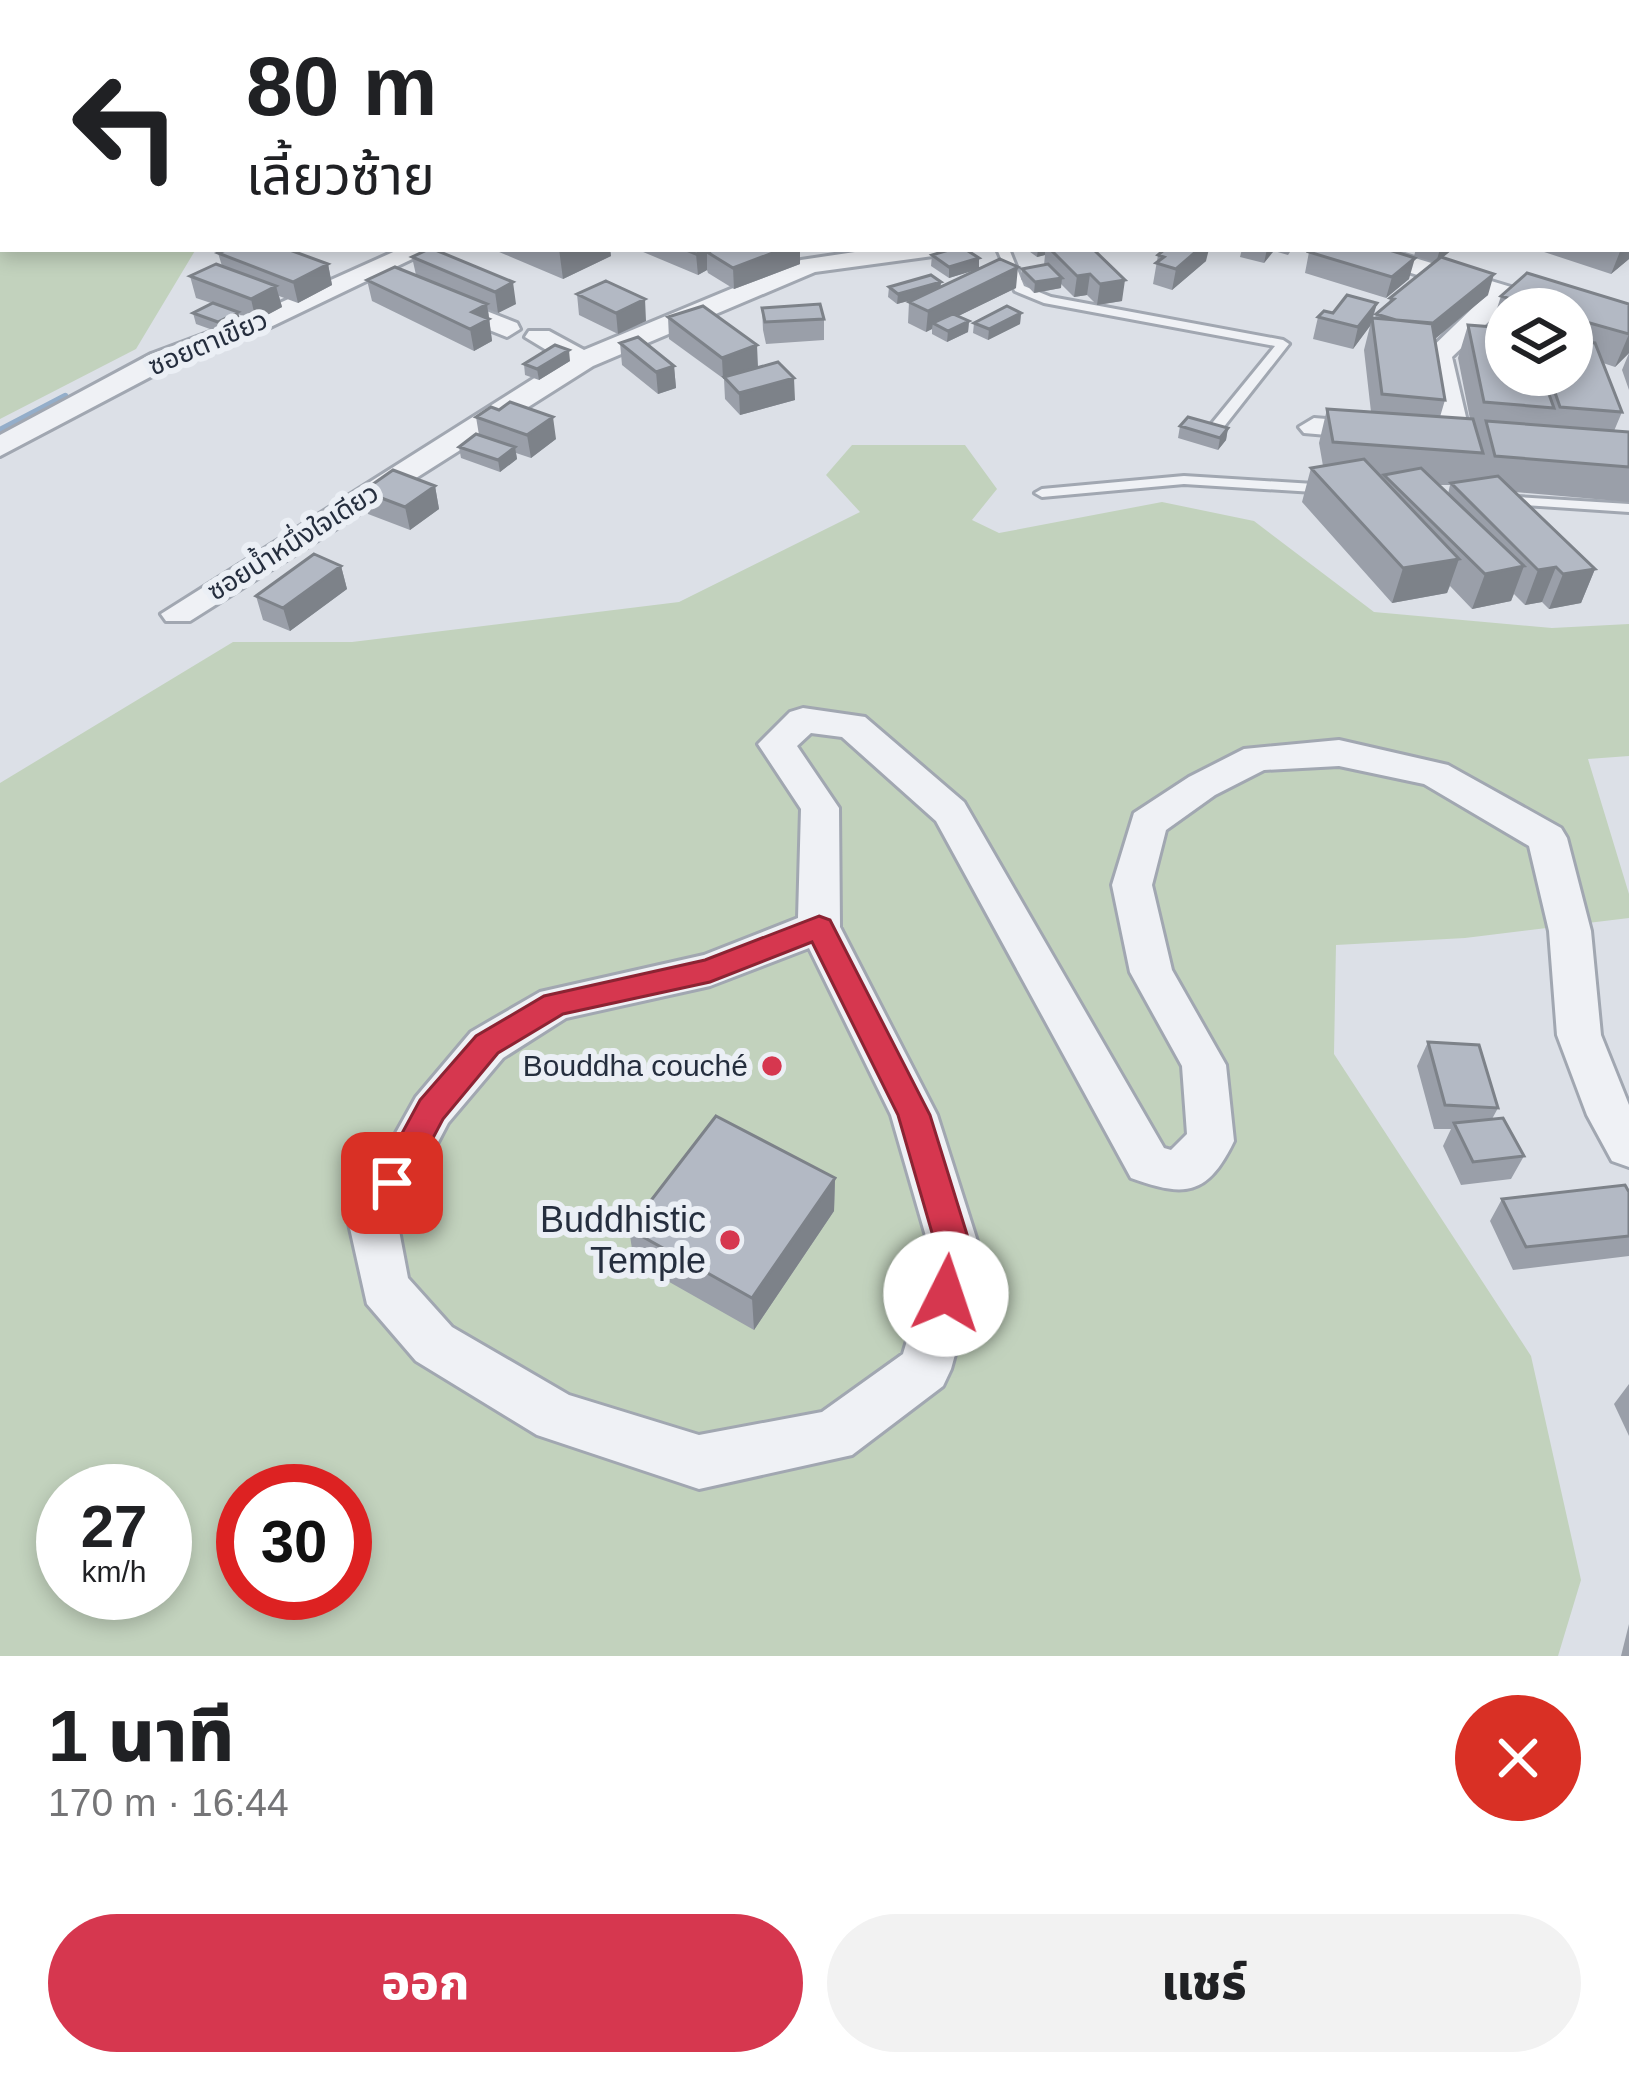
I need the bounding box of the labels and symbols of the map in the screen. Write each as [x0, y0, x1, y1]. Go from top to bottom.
street label: ซอยตาเขียว [144, 304, 272, 382]
street label: ซอยน้ำหนึ่งใจเดียว [200, 474, 384, 607]
place label: Bouddha couché [523, 1049, 748, 1082]
marker: Bouddha couché [759, 1053, 785, 1079]
pin [341, 1132, 443, 1234]
place label: Buddhistic Temple [540, 1199, 706, 1281]
marker: Buddhistic Temple [717, 1227, 743, 1253]
position arrow [883, 1231, 1009, 1357]
speed limit sign: 30 [216, 1464, 372, 1620]

